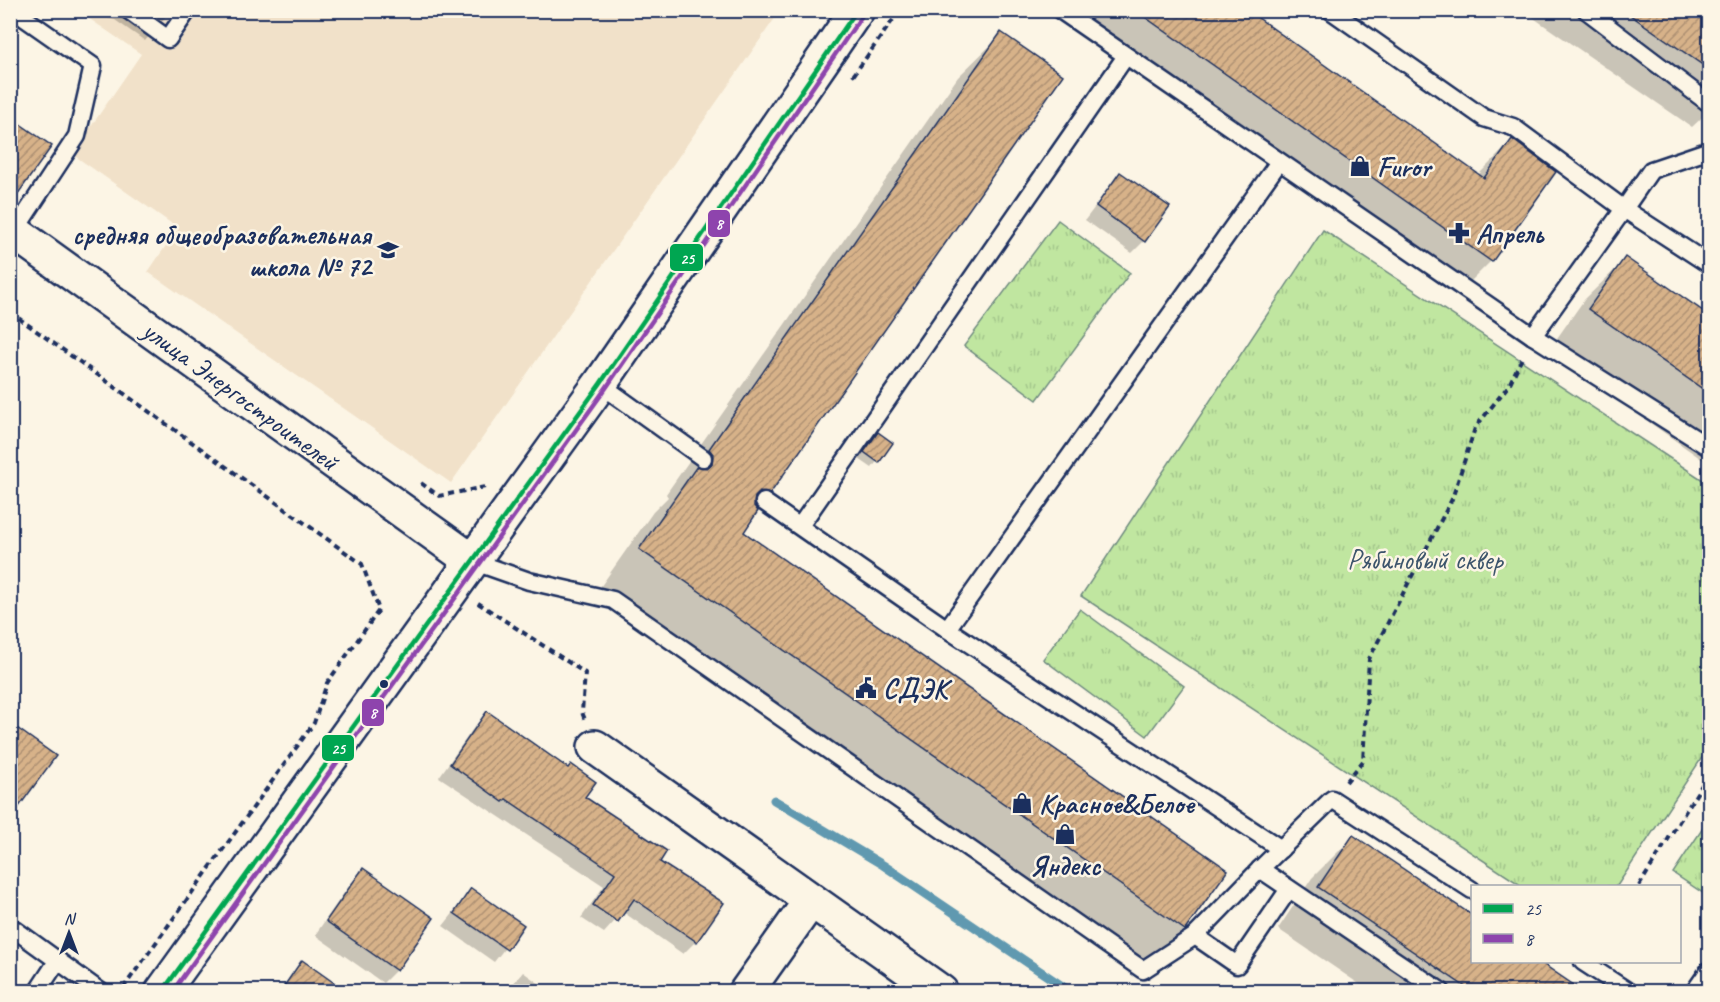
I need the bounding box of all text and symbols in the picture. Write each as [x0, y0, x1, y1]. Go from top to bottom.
place label: Furor [1377, 149, 1433, 184]
shop icon: Furor [1348, 154, 1372, 178]
line badge: 8 [707, 209, 731, 238]
text: 8 [715, 214, 724, 234]
place label: Апрель [1476, 216, 1546, 251]
place label: средняя общеобразовательная школа № 72 [72, 217, 373, 284]
pharmacy icon: Апрель [1447, 221, 1471, 245]
school or university icon: средняя общеобразовательная школа № 72 [376, 238, 400, 262]
line badge: 25 [669, 243, 704, 272]
text: 25 [680, 249, 696, 269]
street label: улица Энергостроителей [134, 311, 347, 479]
park label: Рябиновый сквер [1347, 542, 1504, 577]
place label: СДЭК [883, 671, 953, 706]
public building icon: СДЭК [854, 676, 878, 700]
unlabelled marker [378, 678, 390, 690]
line badge: 8 [361, 698, 385, 727]
text: 8 [369, 703, 378, 723]
line badge: 25 [321, 734, 355, 762]
text: 25 [331, 739, 347, 759]
place label: Красное&Белое [1039, 786, 1196, 821]
shop icon: Красное&Белое [1010, 791, 1034, 815]
shop icon: Яндекс [1053, 822, 1077, 846]
place label: Яндекс [1030, 848, 1102, 883]
legend [1471, 885, 1681, 963]
text: 25 [1525, 898, 1542, 920]
north arrow [39, 903, 99, 963]
text: N [64, 909, 77, 929]
text: 8 [1525, 928, 1535, 950]

